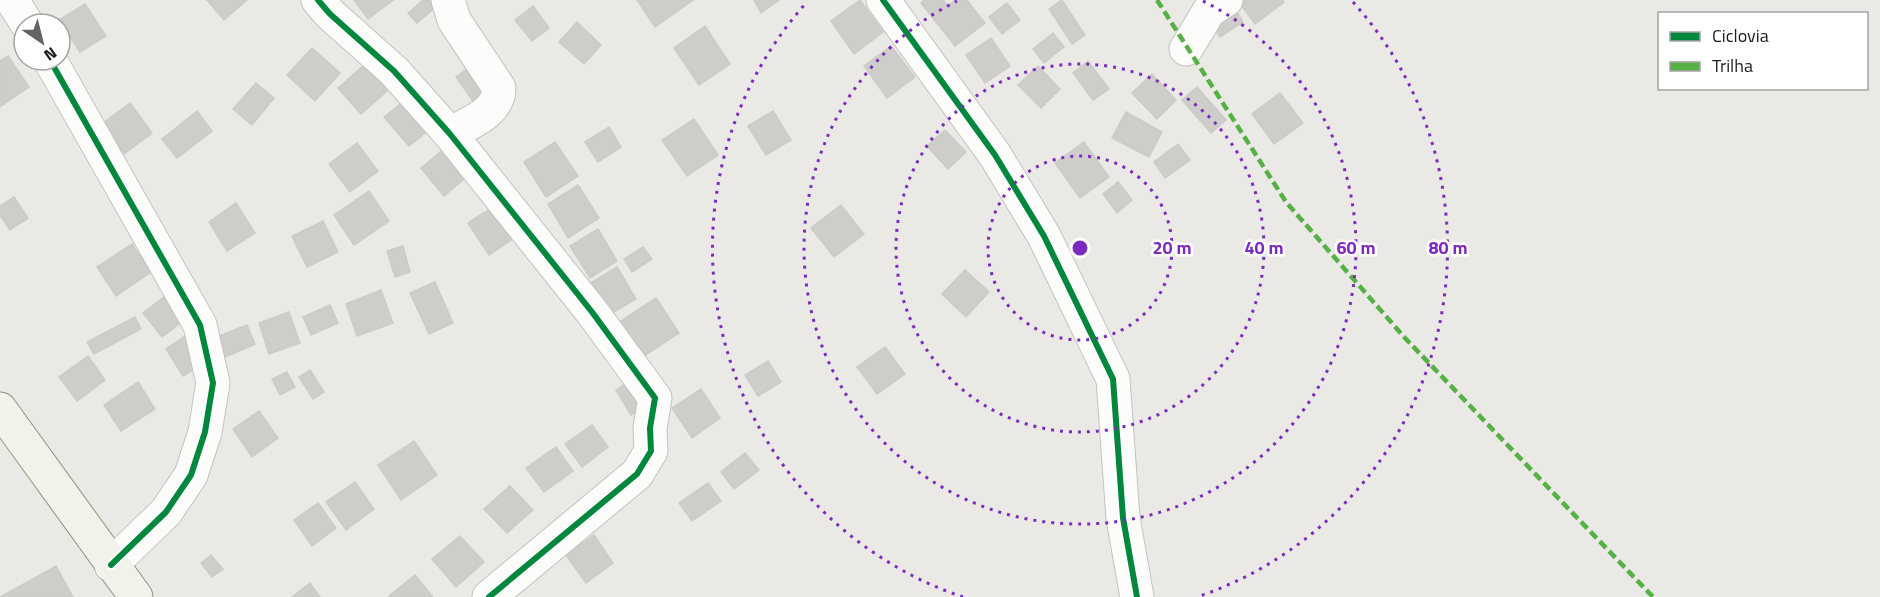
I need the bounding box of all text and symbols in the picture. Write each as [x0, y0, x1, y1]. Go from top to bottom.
north arrow [12, 12, 72, 72]
legend [1658, 12, 1868, 90]
text: Ciclovia [1712, 22, 1769, 49]
text: N [39, 41, 62, 67]
text: Trilha [1712, 52, 1753, 79]
text: 20 m [1152, 234, 1192, 261]
text: 40 m [1244, 234, 1284, 261]
text: 60 m [1336, 234, 1376, 261]
text: 80 m [1428, 234, 1468, 261]
centre of rings [1070, 238, 1090, 258]

